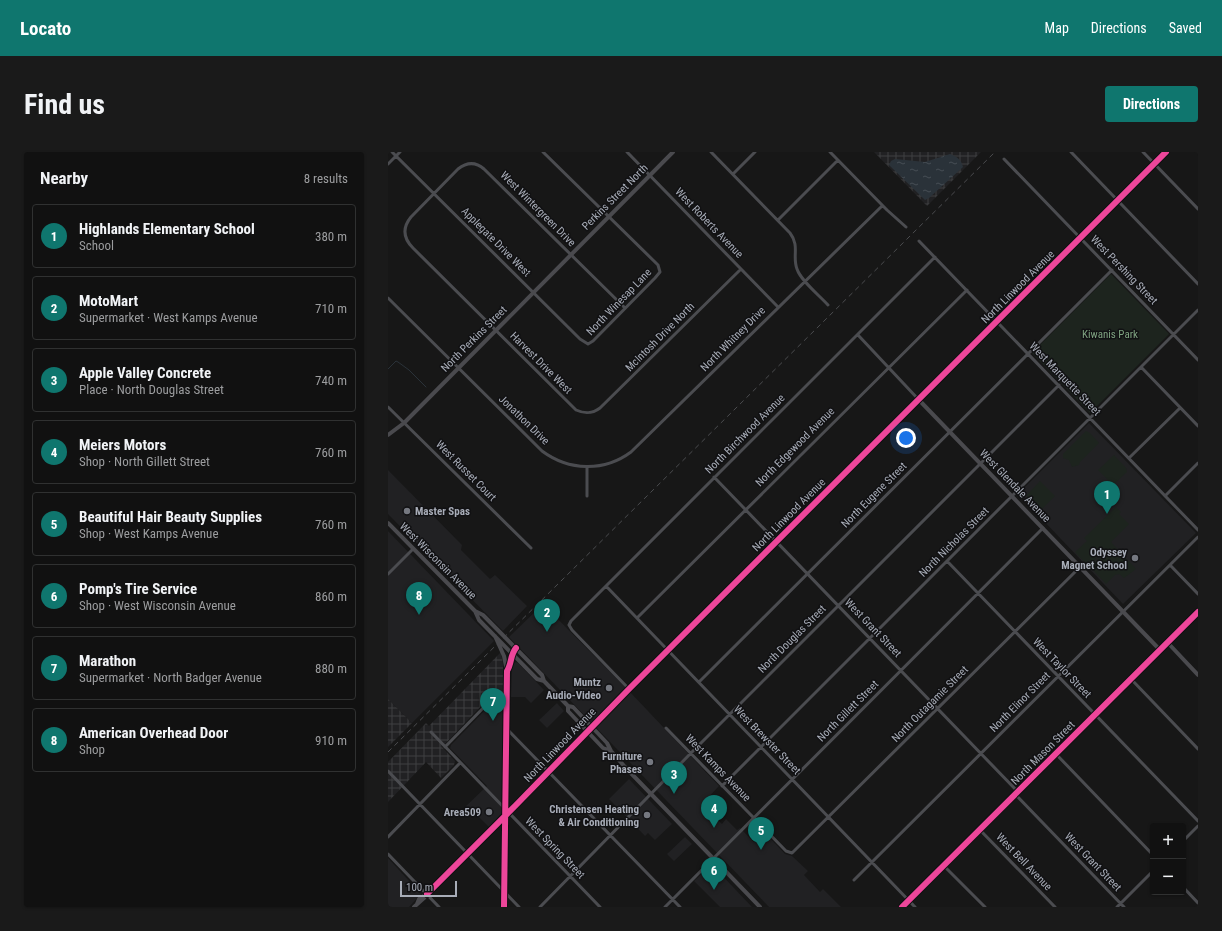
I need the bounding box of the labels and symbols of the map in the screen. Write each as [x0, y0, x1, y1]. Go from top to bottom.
street label: Perkins Street North [579, 161, 651, 233]
street label: West Wintergreen Drive [498, 169, 578, 249]
street label: West Roberts Avenue [672, 185, 746, 261]
street label: Applegate Drive West [459, 205, 533, 279]
street label: West Pershing Street [1088, 233, 1160, 307]
street label: North Linwood Avenue [979, 248, 1057, 326]
street label: North Winesap Lane [584, 266, 654, 338]
street label: McIntosh Drive North [623, 300, 697, 374]
street label: North Perkins Street [438, 303, 510, 375]
street label: North Whitney Drive [698, 304, 768, 374]
park label: Kiwanis Park [1082, 328, 1138, 341]
street label: Harvest Drive West [507, 329, 575, 397]
street label: West Marquette Street [1027, 340, 1103, 418]
street label: North Birchwood Avenue [703, 392, 787, 476]
street label: Jonathon Drive [496, 393, 552, 447]
street label: North Edgewood Avenue [753, 405, 837, 489]
your location [896, 428, 916, 448]
street label: West Russet Court [433, 438, 499, 504]
street label: West Glendale Avenue [977, 447, 1053, 525]
street label: North Eugene Street [839, 460, 909, 530]
street label: North Linwood Avenue [750, 476, 828, 554]
pin: 1 [1094, 481, 1120, 514]
street label: North Nicholas Street [916, 504, 992, 580]
place label: Master Spas [415, 505, 470, 518]
marker: Master Spas [402, 506, 412, 516]
street label: West Wisconsin Avenue [397, 520, 479, 602]
place label: Odyssey Magnet School [1061, 546, 1127, 572]
marker: Odyssey Magnet School [1130, 553, 1140, 563]
pin: 8 [406, 582, 432, 615]
street label: West Grant Street [842, 596, 904, 660]
pin: 2 [534, 599, 560, 632]
street label: North Douglas Street [755, 602, 829, 676]
street label: West Taylor Street [1030, 635, 1094, 701]
street label: North Outagamie Street [889, 663, 971, 745]
street label: North Elinor Street [987, 669, 1053, 735]
place label: Muntz Audio-Video [546, 676, 602, 702]
street label: North Gillett Street [815, 678, 881, 744]
marker: Muntz Audio-Video [604, 683, 614, 693]
pin: 7 [480, 688, 506, 721]
street label: West Brewster Street [731, 703, 803, 777]
street label: North Linwood Avenue [521, 705, 599, 785]
street label: North Mason Street [1008, 718, 1078, 788]
street label: West Kamps Avenue [683, 732, 753, 804]
place label: Furniture Phases [602, 750, 642, 776]
marker: Furniture Phases [645, 757, 655, 767]
pin: 3 [661, 761, 687, 794]
pin: 4 [701, 795, 727, 828]
place label: Christensen Heating & Air Conditioning [549, 803, 639, 829]
place label: Area509 [444, 806, 481, 819]
marker: Area509 [484, 807, 494, 817]
marker: Christensen Heating & Air Conditioning [642, 810, 652, 820]
street label: West Spring Street [522, 815, 588, 881]
pin: 5 [748, 817, 774, 850]
street label: West Grant Street [1062, 830, 1124, 894]
street label: West Bell Avenue [993, 831, 1055, 893]
pin: 6 [701, 857, 727, 890]
scale bar [400, 879, 457, 898]

